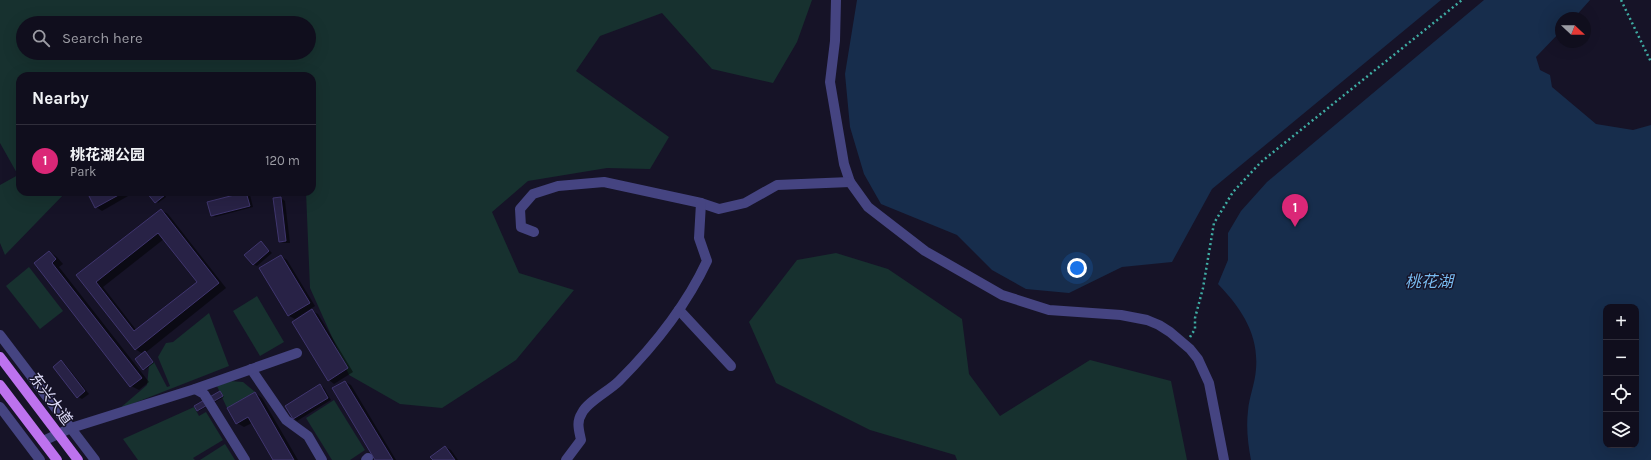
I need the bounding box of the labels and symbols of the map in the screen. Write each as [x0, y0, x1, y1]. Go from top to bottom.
north arrow [1555, 12, 1591, 48]
pin: 1 [1282, 194, 1308, 227]
your location [1067, 258, 1087, 278]
water label: 桃花湖 [1405, 272, 1456, 291]
street label: 东兴大道 [26, 370, 76, 428]

